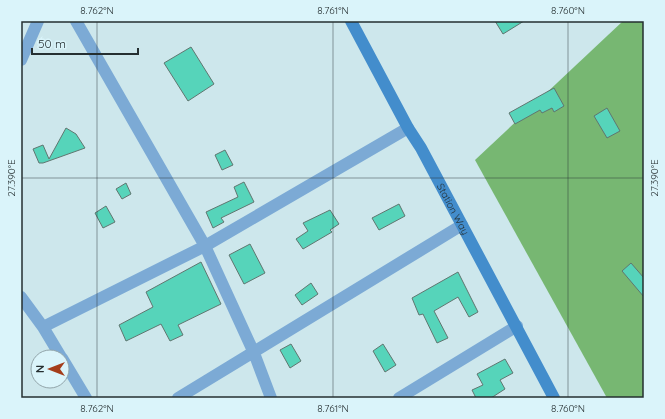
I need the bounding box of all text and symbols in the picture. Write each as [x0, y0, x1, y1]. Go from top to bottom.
text: 8.762°N [80, 4, 114, 17]
text: 8.761°N [317, 4, 349, 17]
text: 8.760°N [551, 4, 585, 17]
scale bar [32, 30, 138, 56]
text: 50 m [38, 36, 66, 51]
text: 27.390°E [5, 159, 18, 197]
text: 27.390°E [648, 159, 661, 197]
street label: Station Way [434, 181, 472, 237]
north arrow [30, 349, 70, 389]
text: N [33, 365, 47, 373]
text: 8.762°N [80, 402, 114, 415]
text: 8.761°N [317, 402, 349, 415]
text: 8.760°N [551, 402, 585, 415]

